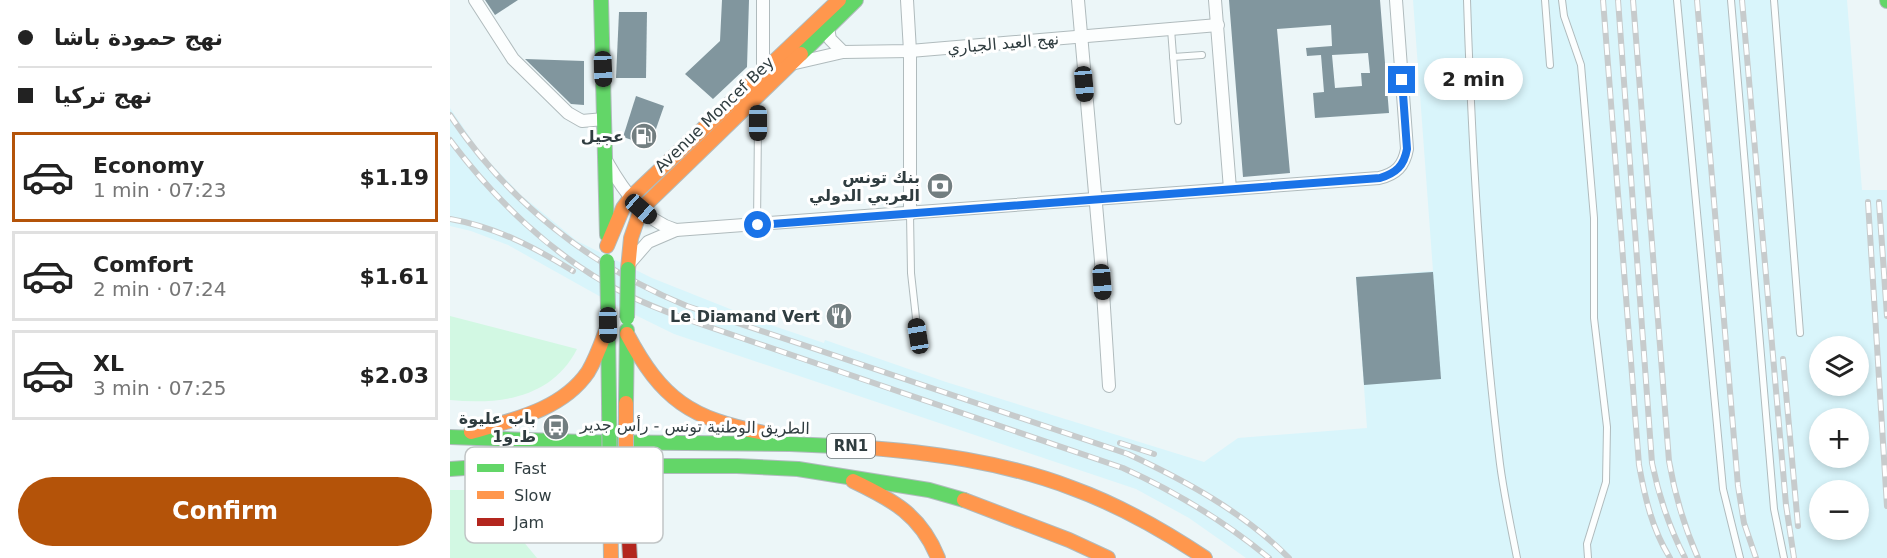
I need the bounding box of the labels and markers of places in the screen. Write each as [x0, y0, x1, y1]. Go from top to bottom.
fuel station icon: عجيل [629, 121, 659, 151]
place label: عجيل [581, 127, 624, 146]
place label: بنك تونس العربي الدولي [809, 168, 920, 206]
bank icon: بنك تونس العربي الدولي [925, 171, 955, 201]
restaurant icon: Le Diamand Vert [824, 301, 854, 331]
place label: Le Diamand Vert [670, 307, 820, 326]
place label: باب عليوة ط.و1 [459, 409, 536, 446]
bus stop icon: باب عليوة ط.و1 [541, 412, 571, 442]

